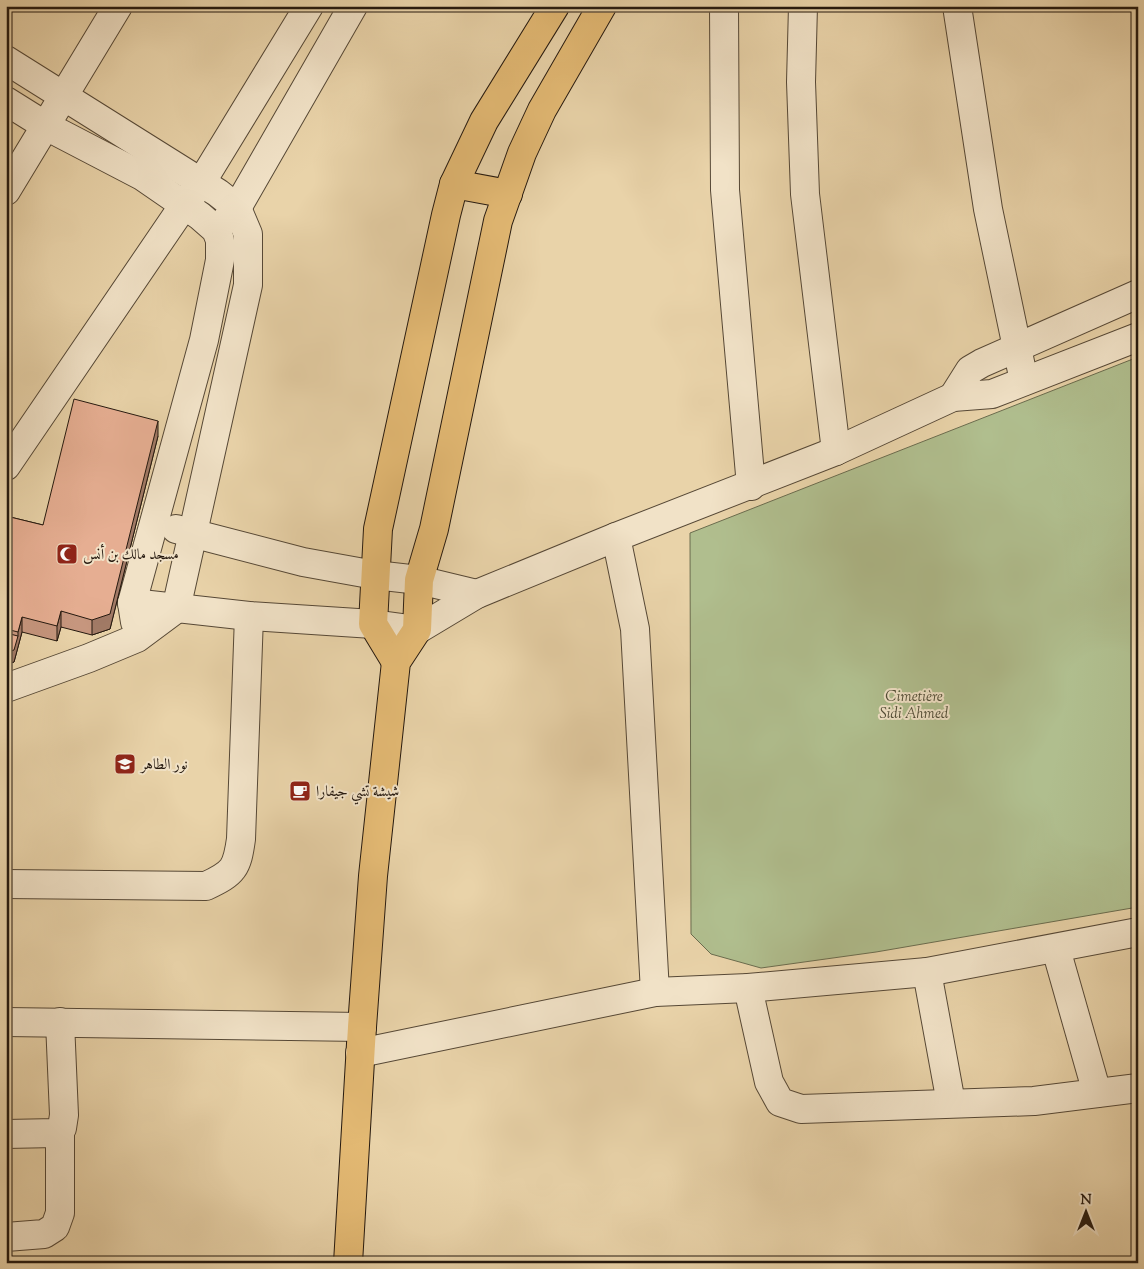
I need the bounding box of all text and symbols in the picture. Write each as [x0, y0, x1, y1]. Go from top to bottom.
mosque icon: مسجد مالك بن أنس [55, 542, 79, 566]
place label: مسجد مالك بن أنس [83, 543, 179, 566]
park label: Cimetière Sidi Ahmed [880, 687, 949, 725]
school or university icon: نور الطاهر [113, 752, 137, 776]
place label: نور الطاهر [139, 755, 188, 776]
cafe icon: شيشة تشي جيفارا [288, 779, 312, 803]
place label: شيشة تشي جيفارا [316, 782, 399, 805]
north arrow [1062, 1186, 1112, 1236]
text: N [1080, 1191, 1092, 1211]

